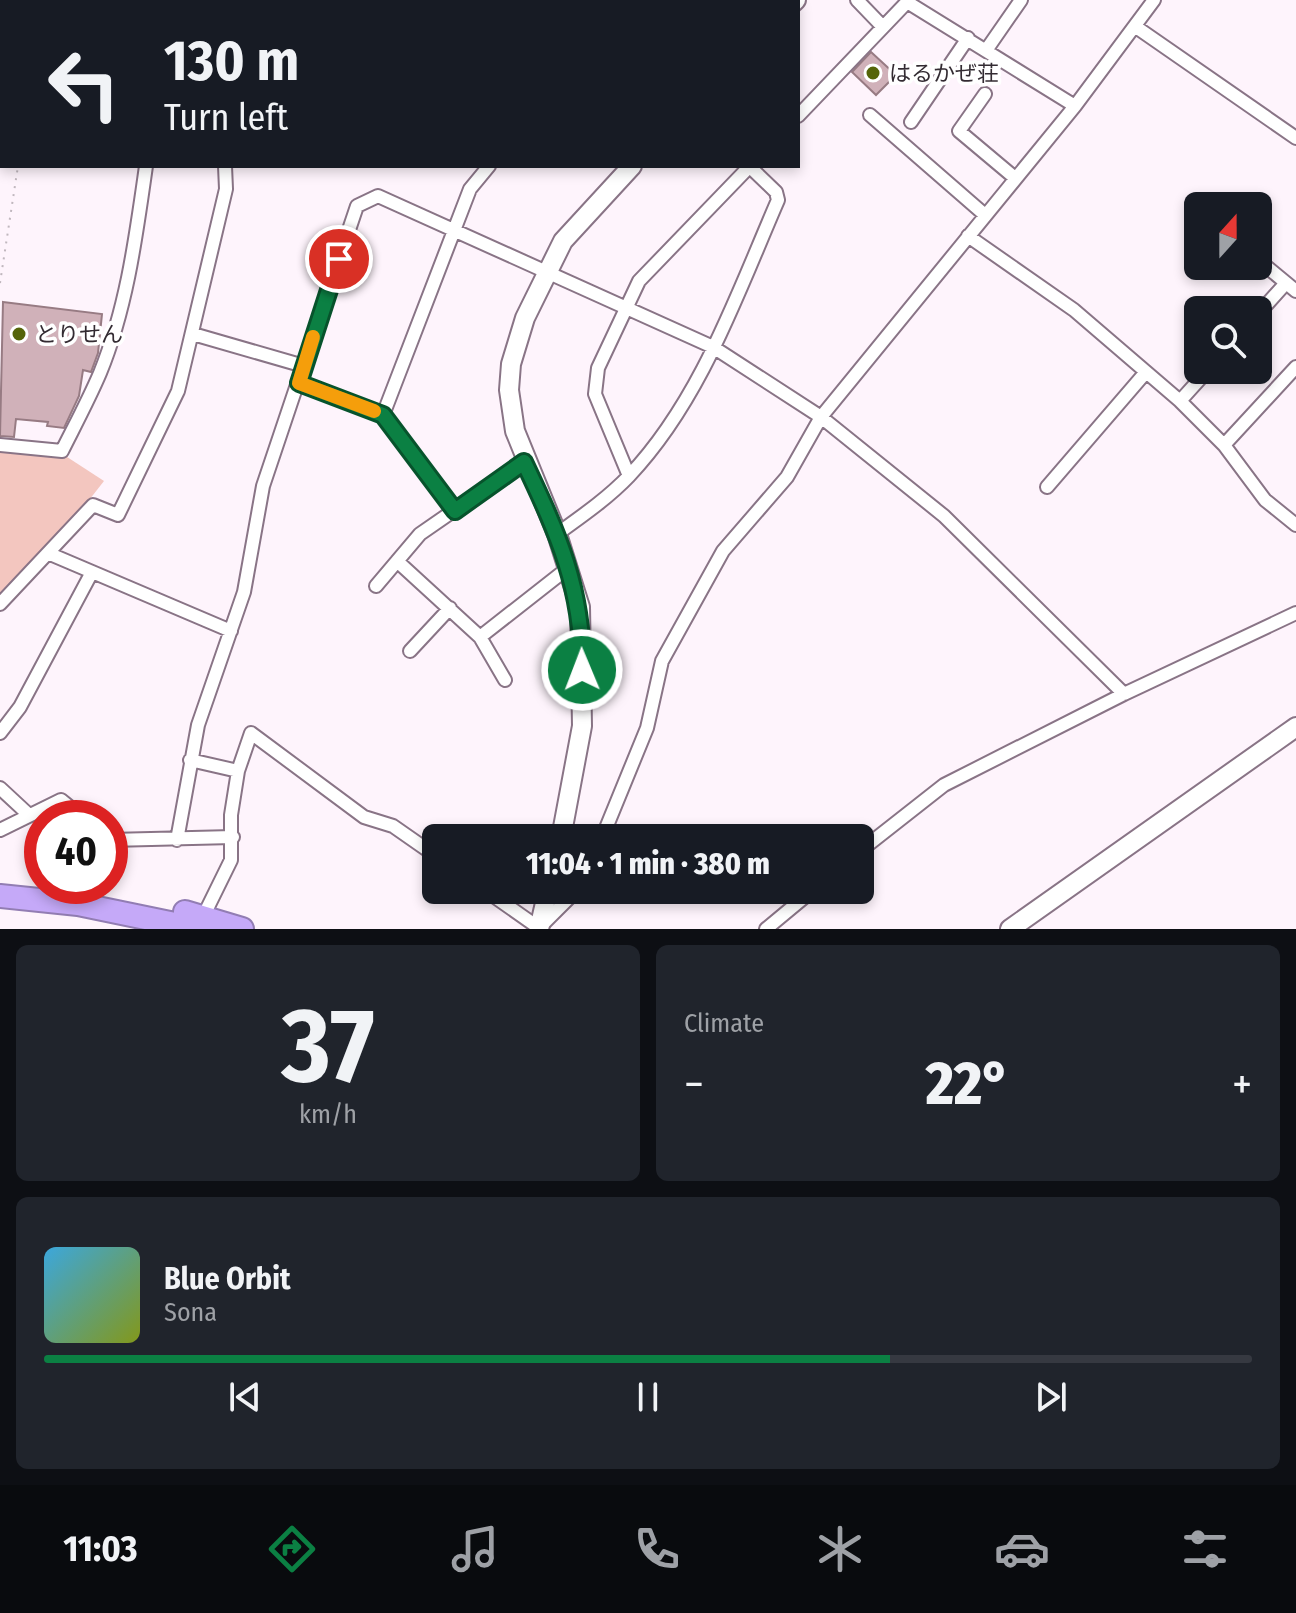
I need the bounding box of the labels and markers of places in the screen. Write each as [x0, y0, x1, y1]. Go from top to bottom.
place label: はるかぜ荘 [889, 60, 999, 87]
marker: はるかぜ荘 [864, 64, 882, 82]
pin [305, 225, 373, 293]
place label: とりせん [35, 321, 123, 348]
marker: とりせん [10, 325, 28, 343]

